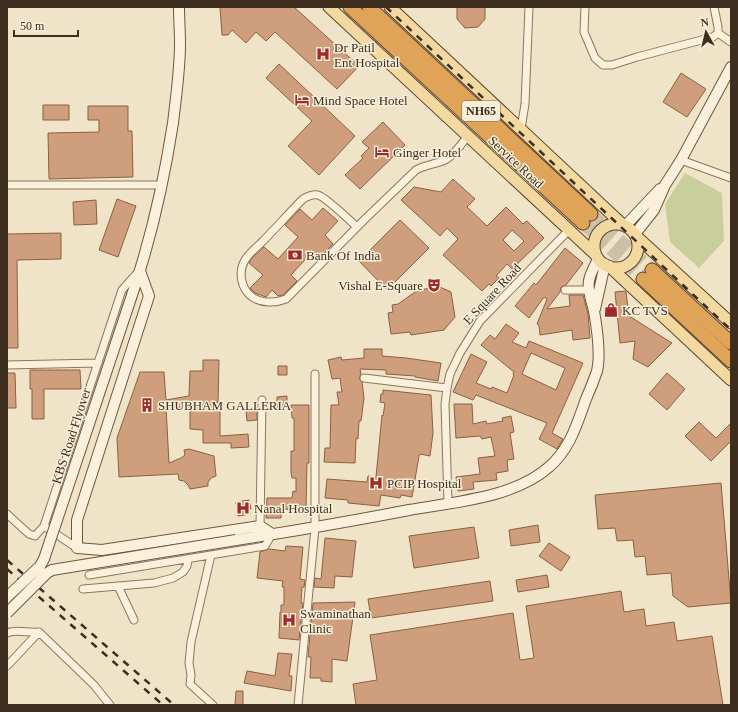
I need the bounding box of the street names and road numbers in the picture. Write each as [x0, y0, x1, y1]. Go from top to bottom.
road number: NH65 [462, 101, 500, 121]
street label: Service Road [485, 133, 547, 192]
street label: E Square Road [460, 260, 524, 328]
street label: KBS Road Flyover [48, 386, 94, 486]

